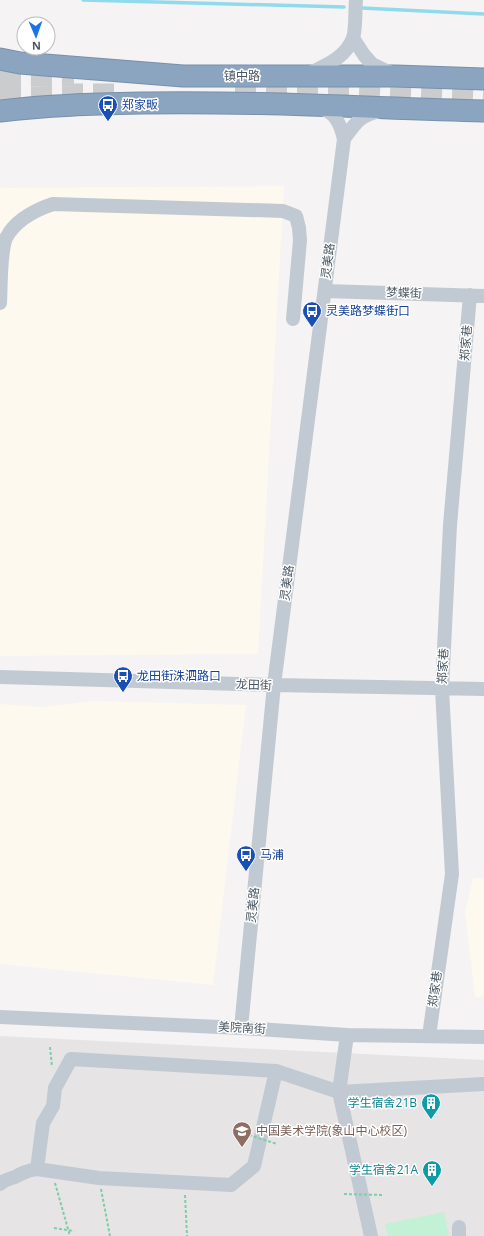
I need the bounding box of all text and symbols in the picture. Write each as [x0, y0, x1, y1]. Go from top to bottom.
north arrow [16, 16, 56, 56]
text: N [32, 39, 41, 54]
street label: 镇中路 [224, 67, 260, 84]
bus stop icon: 郑家畈 [97, 94, 119, 122]
place label: 郑家畈 [122, 96, 158, 113]
street label: 灵美路 [317, 242, 338, 280]
street label: 梦蝶街 [386, 283, 422, 302]
bus stop icon: 灵美路梦蝶街口 [301, 300, 323, 328]
place label: 灵美路梦蝶街口 [326, 302, 410, 319]
street label: 郑家巷 [455, 324, 476, 362]
street label: 灵美路 [276, 564, 297, 602]
street label: 郑家巷 [433, 648, 452, 684]
bus stop icon: 龙田街洙泗路口 [112, 665, 134, 693]
place label: 龙田街洙泗路口 [137, 667, 221, 684]
street label: 龙田街 [236, 675, 272, 694]
bus stop icon: 马浦 [235, 844, 257, 872]
place label: 马浦 [260, 846, 284, 863]
street label: 灵美路 [242, 886, 263, 924]
street label: 郑家巷 [424, 970, 445, 1008]
street label: 美院南街 [218, 1018, 266, 1037]
building icon: 学生宿舍21B [420, 1092, 442, 1120]
place label: 学生宿舍21B [348, 1094, 417, 1111]
school or university icon: 中国美术学院(象山中心校区) [231, 1120, 253, 1148]
place label: 中国美术学院(象山中心校区) [256, 1122, 408, 1139]
building icon: 学生宿舍21A [421, 1159, 443, 1187]
place label: 学生宿舍21A [349, 1161, 418, 1178]

